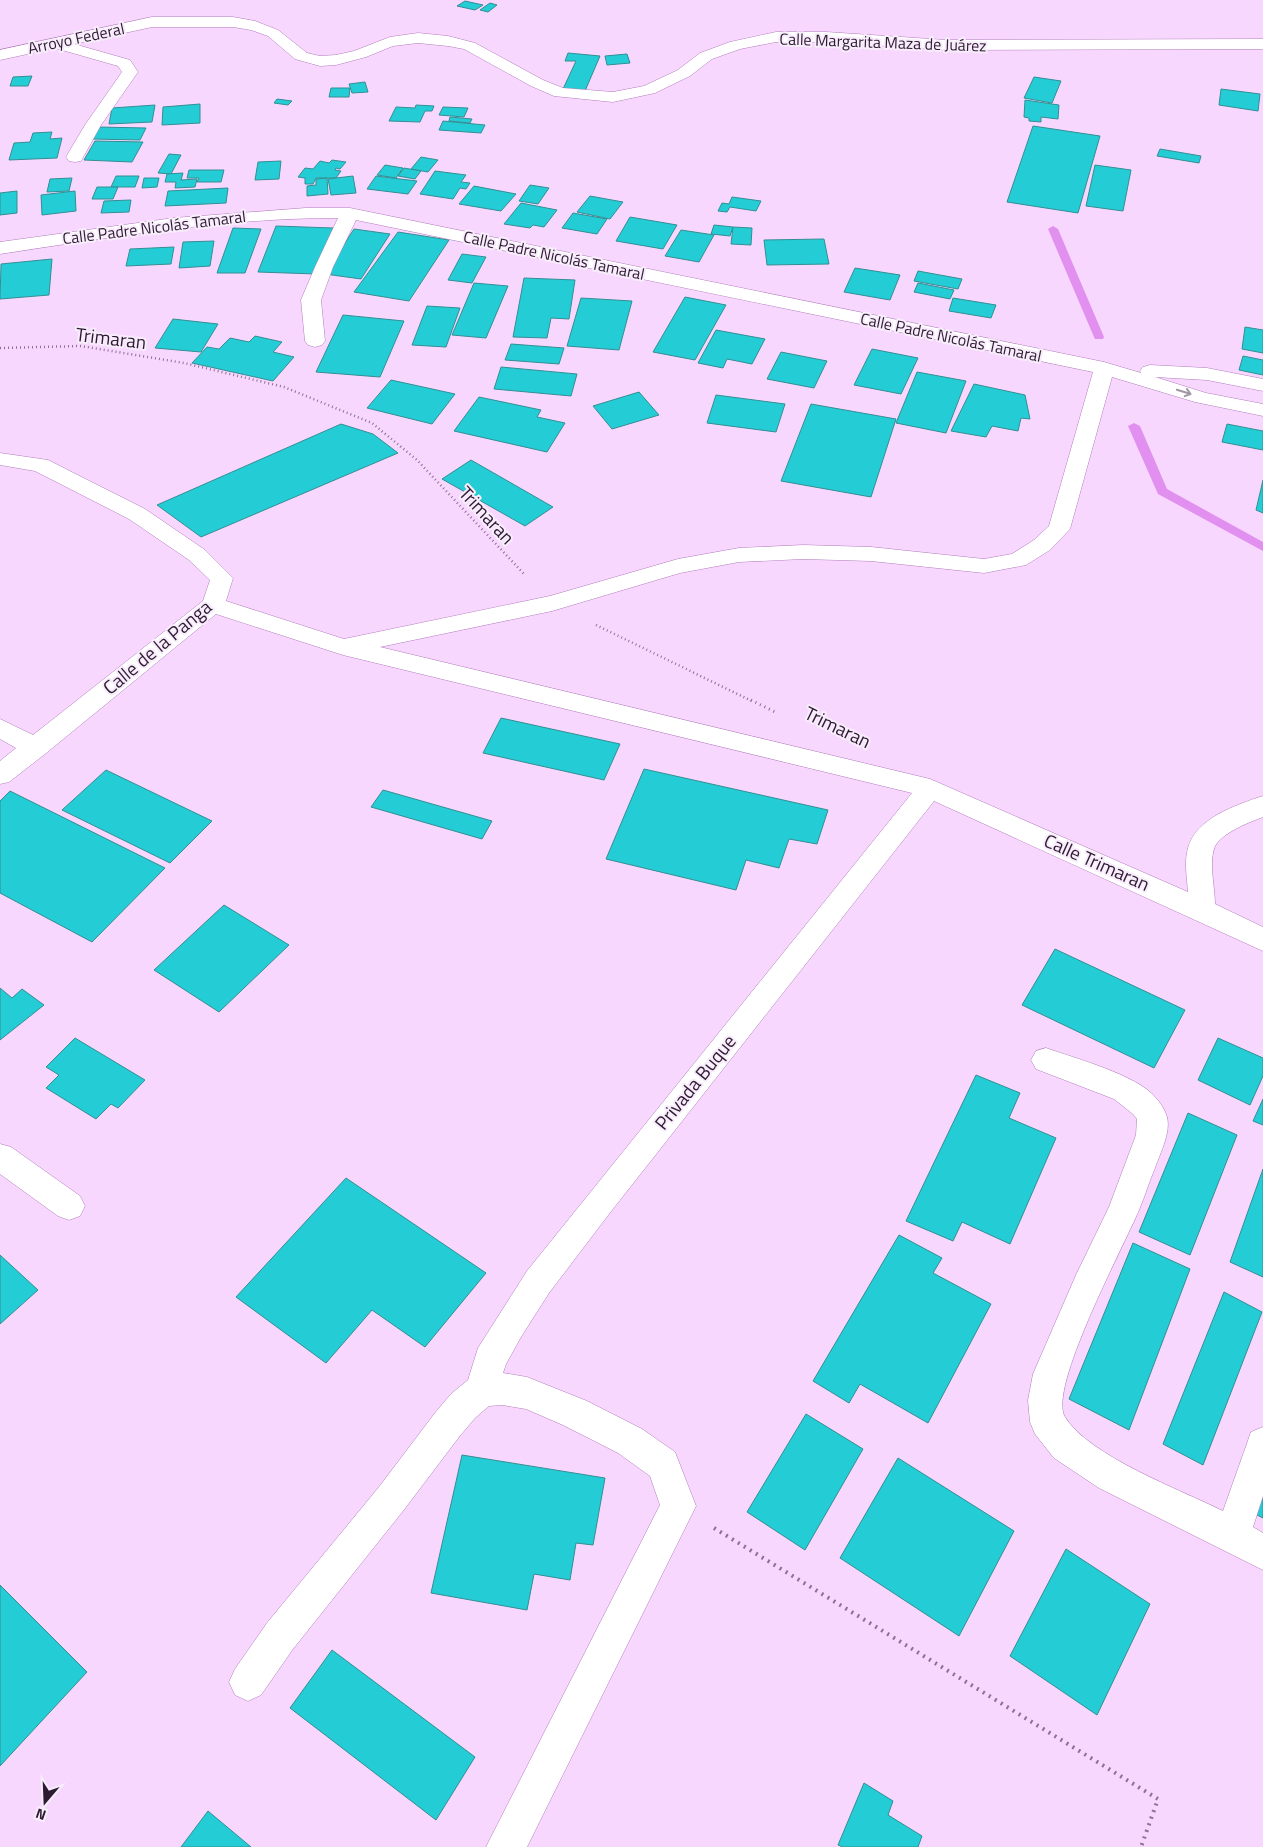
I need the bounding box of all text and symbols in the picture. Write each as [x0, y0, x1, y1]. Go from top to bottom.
street label: Arroyo Federal [25, 16, 127, 60]
street label: Calle Margarita Maza de Juárez [779, 26, 987, 58]
street label: Calle Padre Nicolás Tamaral [61, 204, 247, 250]
street label: Calle Padre Nicolás Tamaral [461, 224, 647, 286]
street label: Calle Padre Nicolás Tamaral [858, 306, 1044, 368]
street label: Trimaran [74, 319, 148, 356]
one-way arrow [1175, 388, 1191, 398]
street label: Trimaran [453, 479, 522, 550]
street label: Calle de la Panga [96, 592, 218, 701]
street label: Trimaran [800, 698, 876, 755]
street label: Calle Trimaran [1040, 825, 1155, 898]
street label: Privada Buque [647, 1028, 742, 1136]
north arrow [20, 1777, 70, 1827]
text: N [33, 1803, 49, 1826]

